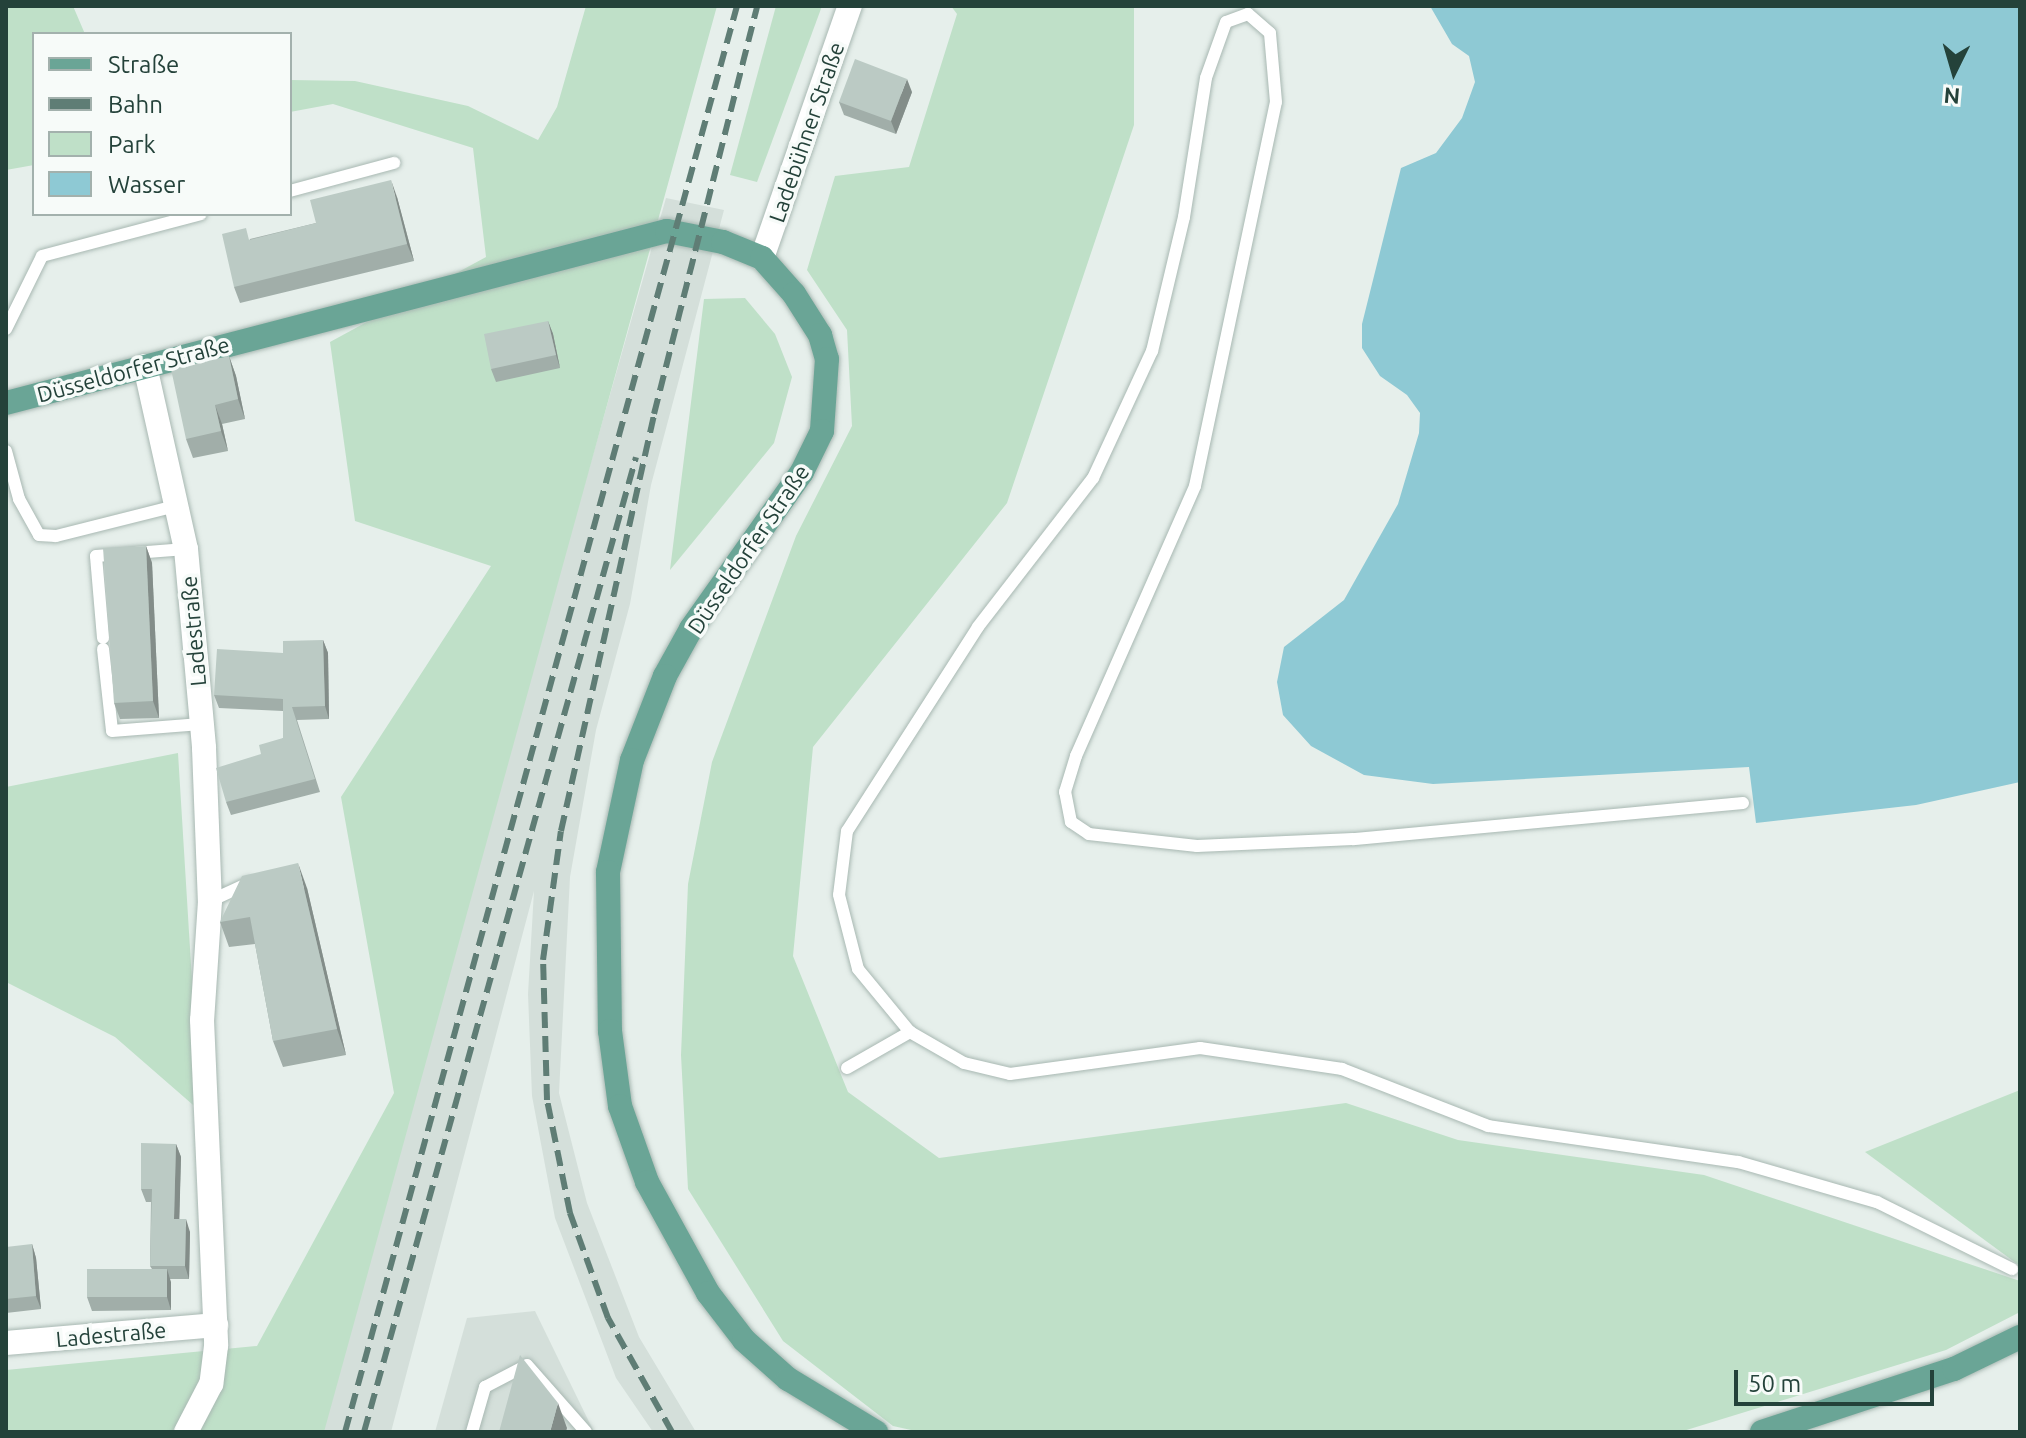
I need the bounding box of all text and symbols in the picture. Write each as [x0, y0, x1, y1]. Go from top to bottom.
legend [32, 32, 292, 216]
north arrow [1914, 32, 1994, 112]
street label: Ladebühner Straße [763, 38, 849, 226]
text: Straße [108, 51, 179, 78]
text: N [1943, 83, 1961, 110]
text: Bahn [108, 91, 163, 118]
text: Park [108, 131, 156, 158]
text: Wasser [108, 171, 185, 198]
street label: Düsseldorfer Straße [34, 331, 232, 407]
street label: Düsseldorfer Straße [682, 459, 814, 639]
street label: Ladestraße [175, 575, 211, 687]
street label: Ladestraße [55, 1316, 167, 1352]
scale bar [1738, 1354, 1938, 1404]
text: 50 m [1748, 1370, 1801, 1397]

